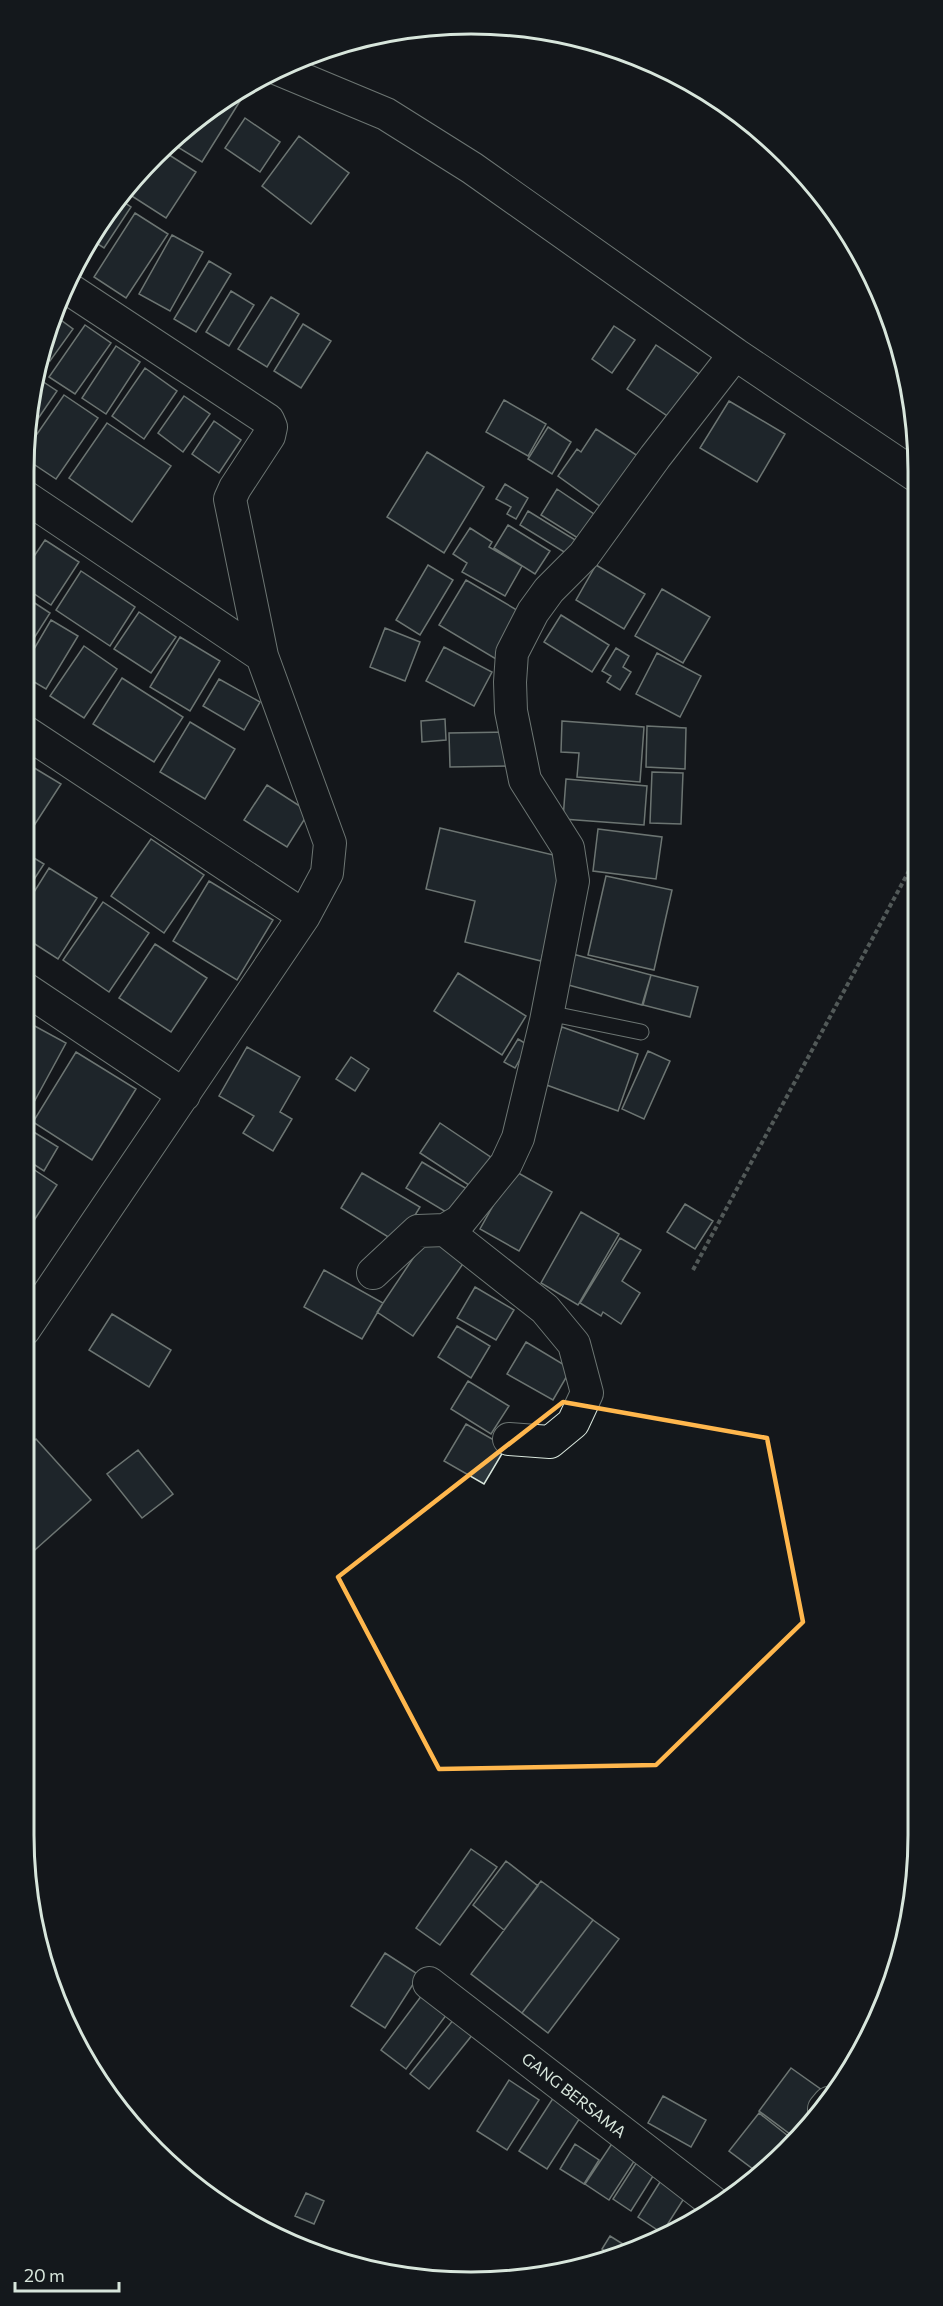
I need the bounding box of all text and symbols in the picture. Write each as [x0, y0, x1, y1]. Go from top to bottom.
street label: GANG BERSAMA [518, 2048, 630, 2141]
scale bar [15, 2255, 118, 2293]
text: 20 m [24, 2264, 65, 2286]

